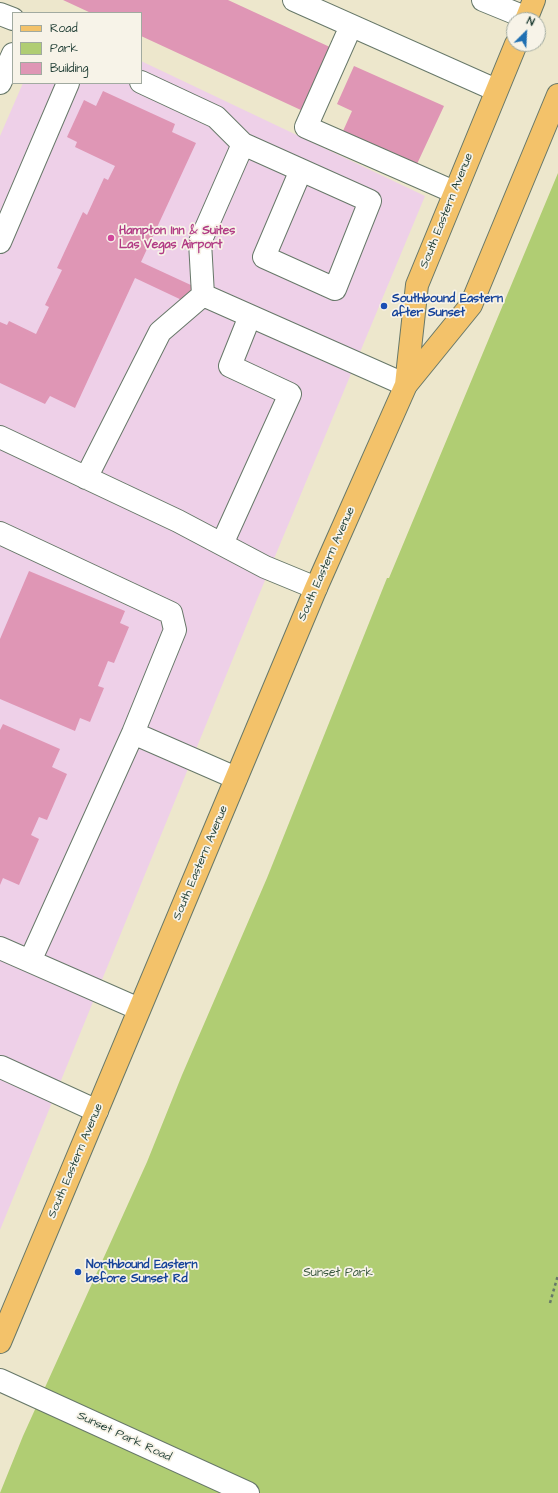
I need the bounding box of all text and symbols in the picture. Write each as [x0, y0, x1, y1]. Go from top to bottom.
legend [12, 12, 142, 84]
north arrow [506, 12, 546, 52]
text: N [524, 13, 537, 30]
text: Road [50, 20, 78, 37]
text: Park [50, 40, 78, 57]
text: Building [50, 60, 88, 77]
street label: South Eastern Avenue [417, 151, 477, 271]
place label: Hampton Inn & Suites Las Vegas Airport [119, 224, 235, 252]
marker: Hampton Inn & Suites Las Vegas Airport [106, 233, 116, 243]
place label: Southbound Eastern after Sunset [392, 292, 503, 320]
marker: Southbound Eastern after Sunset [379, 301, 389, 311]
street label: South Eastern Avenue [295, 505, 359, 623]
street label: South Eastern Avenue [170, 804, 232, 922]
street label: South Eastern Avenue [45, 1102, 107, 1220]
place label: Northbound Eastern before Sunset Rd [86, 1258, 197, 1286]
park label: Sunset Park [303, 1266, 373, 1280]
marker: Northbound Eastern before Sunset Rd [73, 1267, 83, 1277]
street label: Sunset Park Road [75, 1409, 173, 1465]

